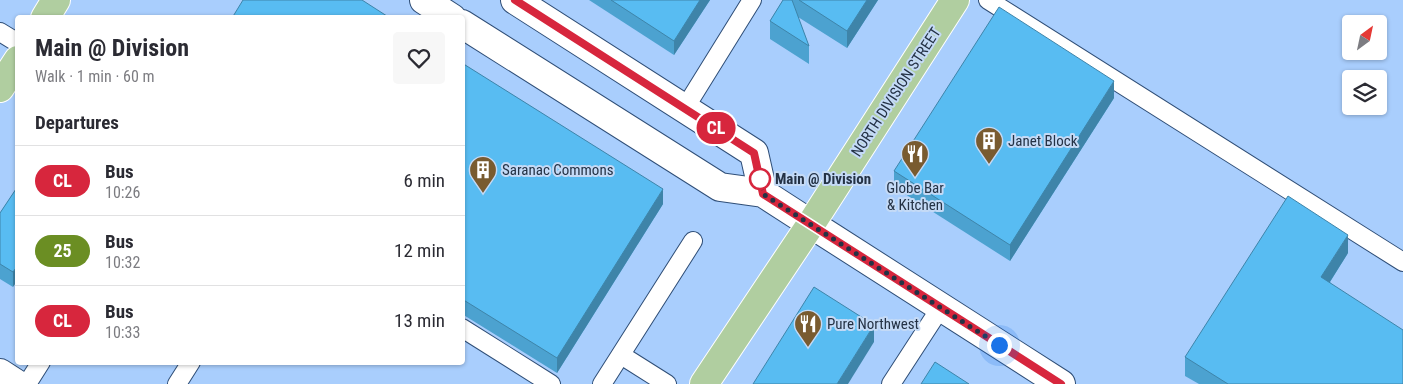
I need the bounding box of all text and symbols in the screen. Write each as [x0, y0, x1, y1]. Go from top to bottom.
north arrow [1342, 15, 1388, 60]
map controls [1342, 15, 1387, 115]
street label: NORTH DIVISION STREET [847, 24, 945, 160]
button: heart [393, 32, 445, 84]
text: Main @ Division [35, 34, 189, 62]
text: Walk · 1 min · 60 m [35, 67, 155, 86]
button: layers [1342, 70, 1387, 115]
text: Departures [35, 111, 119, 134]
line badge: CL [694, 112, 738, 144]
text: CL [707, 117, 725, 138]
building icon: Janet Block [974, 126, 1004, 165]
place label: Janet Block [1008, 132, 1078, 150]
restaurant icon: Globe Bar & Kitchen [900, 139, 930, 178]
building icon: Saranac Commons [468, 155, 498, 194]
text: Bus [105, 160, 134, 183]
place label: Saranac Commons [502, 161, 614, 179]
marker: Main @ Division [749, 168, 771, 190]
text: 6 min [403, 169, 445, 192]
text: CL [53, 170, 72, 191]
place label: Main @ Division [775, 170, 871, 188]
place label: Globe Bar & Kitchen [886, 179, 944, 214]
text: 10:26 [105, 183, 140, 202]
text: Bus [105, 230, 134, 253]
text: 12 min [394, 239, 445, 262]
text: 25 [53, 240, 72, 261]
text: 10:32 [105, 253, 140, 272]
text: Bus [105, 300, 134, 323]
text: 13 min [394, 309, 445, 332]
restaurant icon: Pure Northwest [793, 309, 823, 348]
text: CL [53, 310, 72, 331]
place label: Pure Northwest [827, 315, 919, 333]
text: 10:33 [105, 323, 140, 342]
your location [987, 333, 1012, 358]

